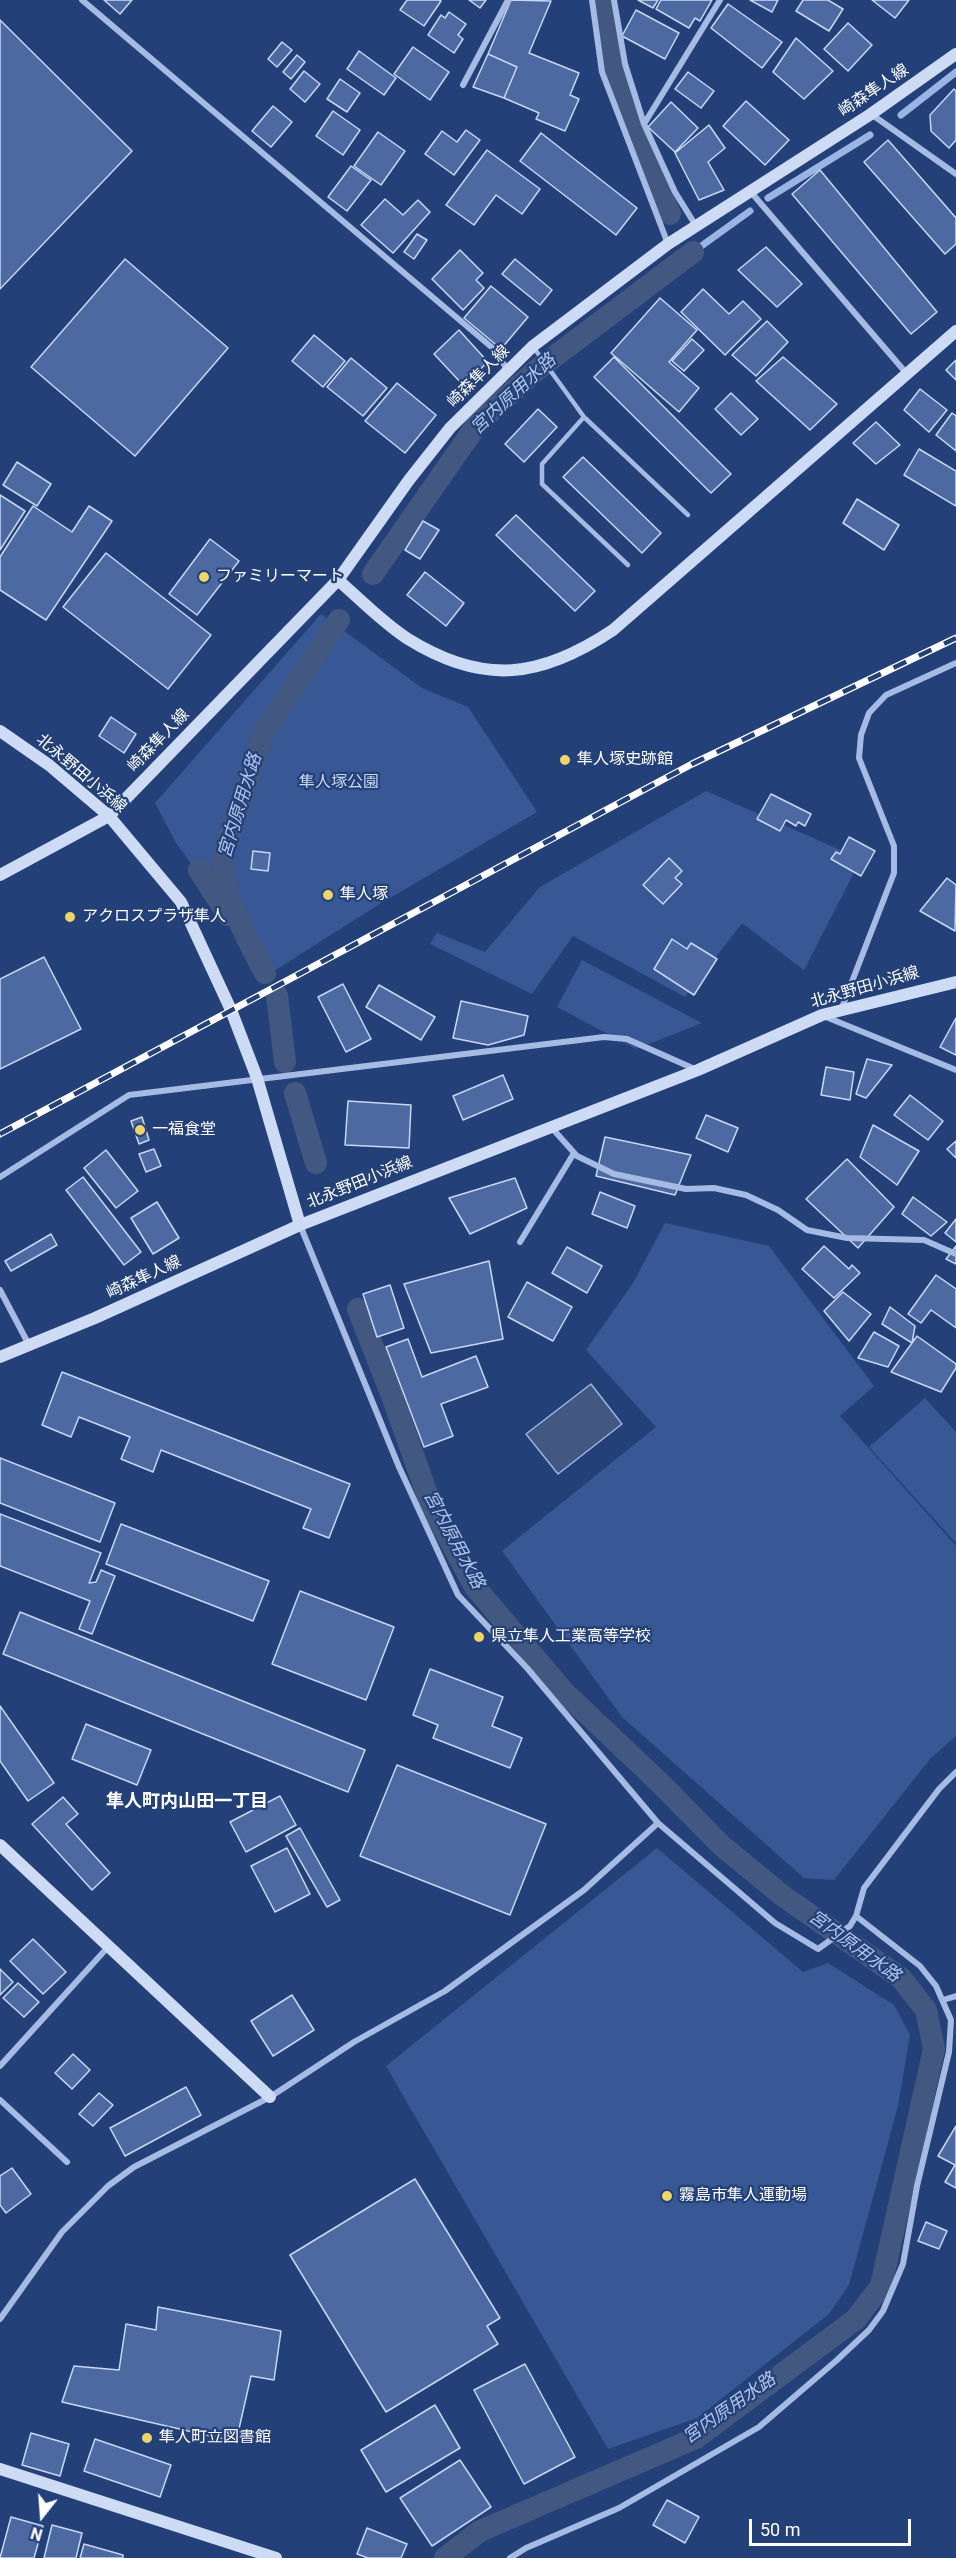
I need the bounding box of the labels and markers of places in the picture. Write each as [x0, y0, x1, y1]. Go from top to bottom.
place label: ファミリーマート [216, 567, 344, 587]
marker: ファミリーマート [197, 570, 211, 584]
place label: 隼人塚史跡館 [577, 750, 673, 770]
marker: 隼人塚史跡館 [558, 753, 572, 767]
place label: 隼人塚 [340, 885, 388, 905]
marker: 隼人塚 [321, 888, 335, 902]
place label: アクロスプラザ隼人 [82, 907, 226, 927]
marker: アクロスプラザ隼人 [63, 910, 77, 924]
place label: 一福食堂 [152, 1120, 216, 1140]
marker: 一福食堂 [133, 1123, 147, 1137]
place label: 県立隼人工業高等学校 [491, 1627, 651, 1647]
marker: 県立隼人工業高等学校 [472, 1630, 486, 1644]
place label: 霧島市隼人運動場 [679, 2186, 807, 2206]
marker: 霧島市隼人運動場 [660, 2189, 674, 2203]
place label: 隼人町立図書館 [159, 2428, 271, 2448]
marker: 隼人町立図書館 [140, 2431, 154, 2445]

